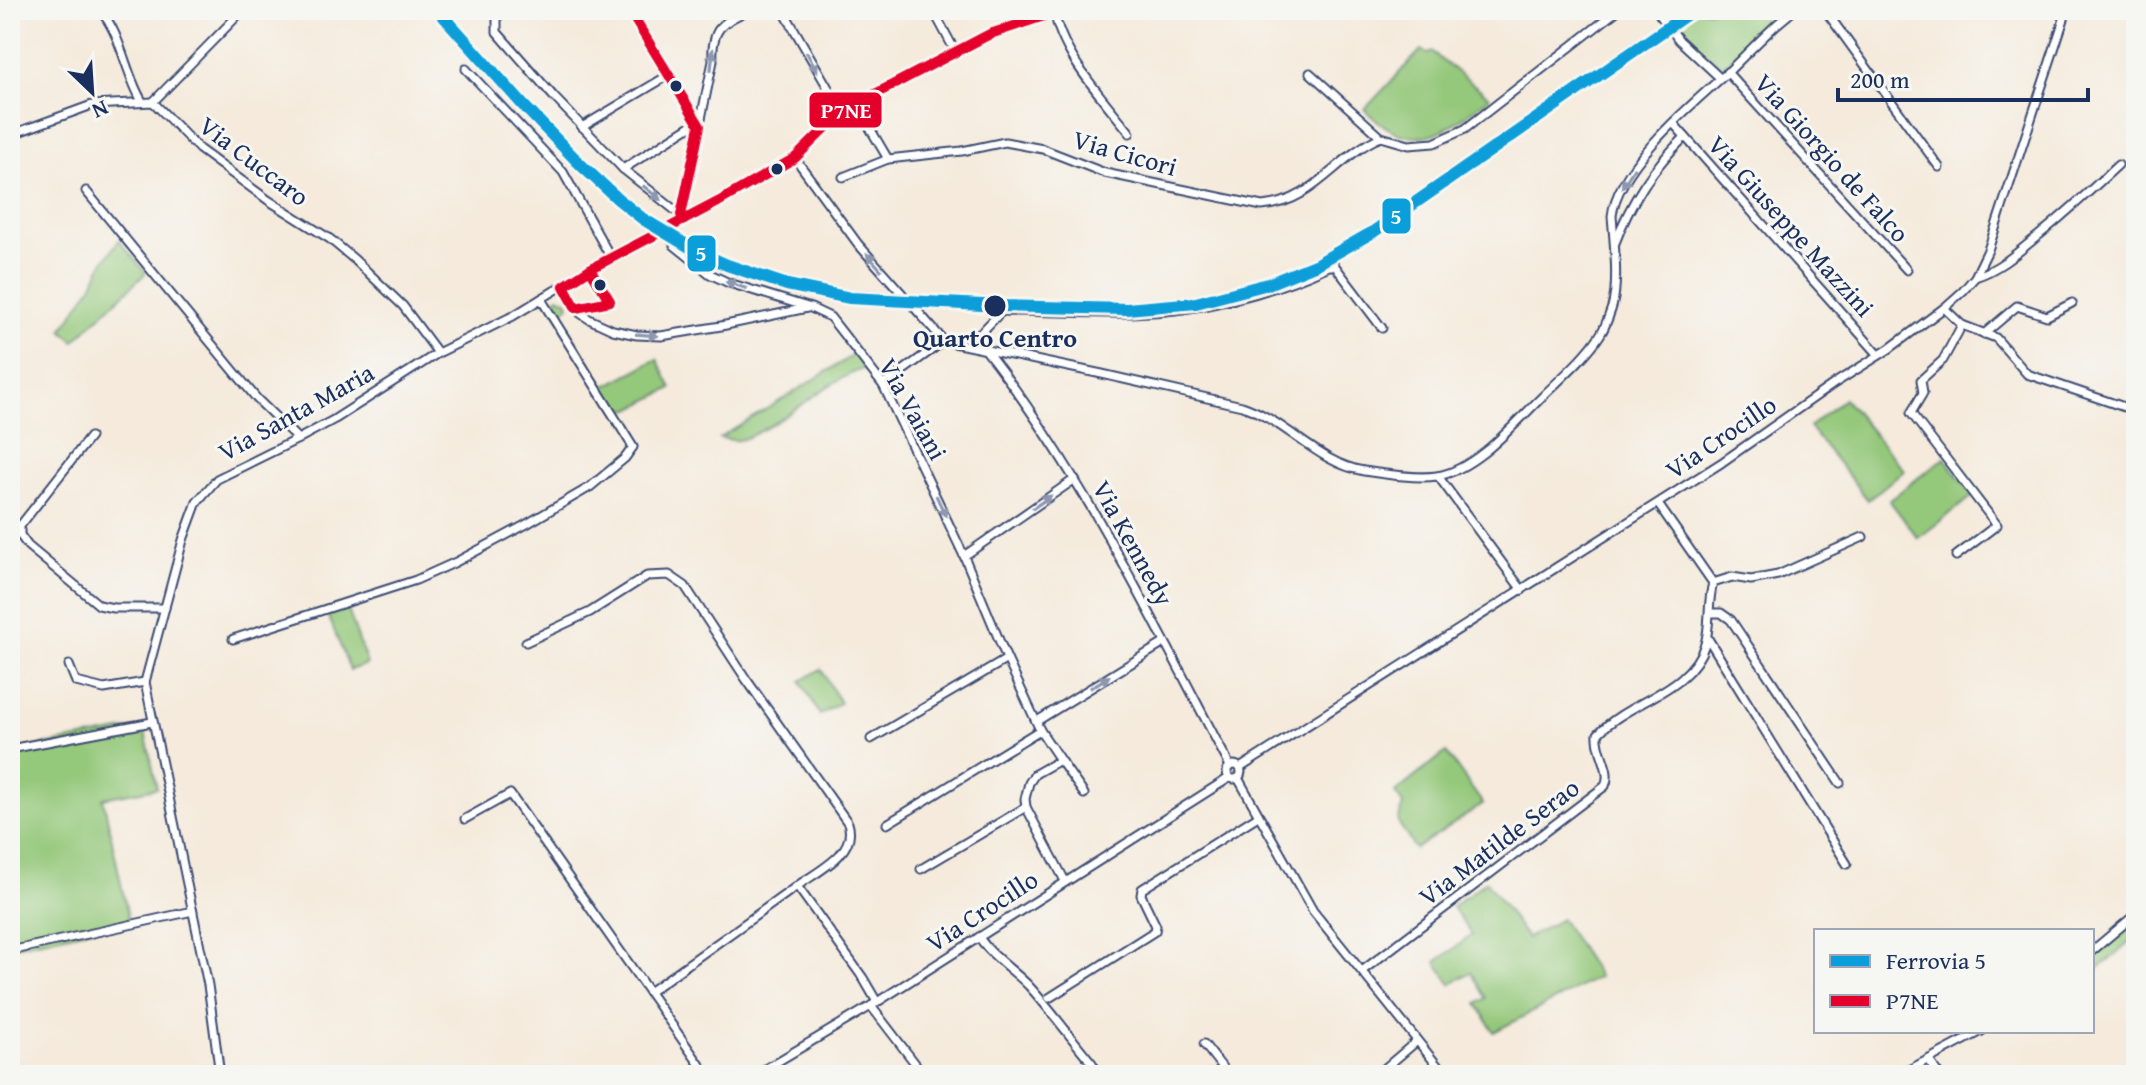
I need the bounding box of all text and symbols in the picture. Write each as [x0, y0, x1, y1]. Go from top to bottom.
one-way arrow [706, 47, 719, 72]
one-way arrow [805, 50, 819, 73]
north arrow [52, 52, 132, 132]
scale bar [1838, 52, 2088, 102]
text: 200 m [1850, 62, 1910, 97]
street label: Via Giorgio de Falco [1746, 64, 1919, 251]
unlabelled marker [668, 78, 684, 94]
line badge: P7NE [808, 91, 883, 129]
text: N [87, 93, 114, 128]
text: P7NE [821, 94, 872, 126]
street label: Via Cuccaro [191, 106, 318, 215]
street label: Via Cicori [1069, 119, 1182, 186]
street label: Via Giuseppe Mazzini [1699, 126, 1884, 325]
unlabelled marker [769, 161, 785, 177]
one-way arrow [1621, 167, 1635, 189]
one-way arrow [642, 184, 662, 201]
line badge: 5 [1381, 197, 1412, 235]
text: 5 [1390, 200, 1402, 232]
line badge: 5 [686, 234, 717, 273]
text: 5 [695, 237, 707, 269]
one-way arrow [865, 252, 883, 271]
unlabelled marker [592, 277, 608, 293]
one-way arrow [724, 278, 748, 291]
marker: Quarto Centro [982, 293, 1008, 319]
place label: Quarto Centro [913, 318, 1077, 357]
one-way arrow [635, 329, 660, 342]
street label: Via Vaiani [869, 350, 958, 467]
street label: Via Santa Maria [211, 352, 381, 471]
street label: Via Crocillo [1657, 385, 1784, 488]
street label: Via Kennedy [1083, 473, 1184, 613]
one-way arrow [934, 494, 948, 517]
one-way arrow [1032, 495, 1053, 510]
one-way arrow [1089, 675, 1111, 689]
street label: Via Matilde Serao [1410, 768, 1587, 915]
street label: Via Crocillo [918, 860, 1045, 961]
legend [1814, 929, 2094, 1033]
text: Ferrovia 5 [1886, 943, 1986, 978]
text: P7NE [1886, 983, 1938, 1018]

